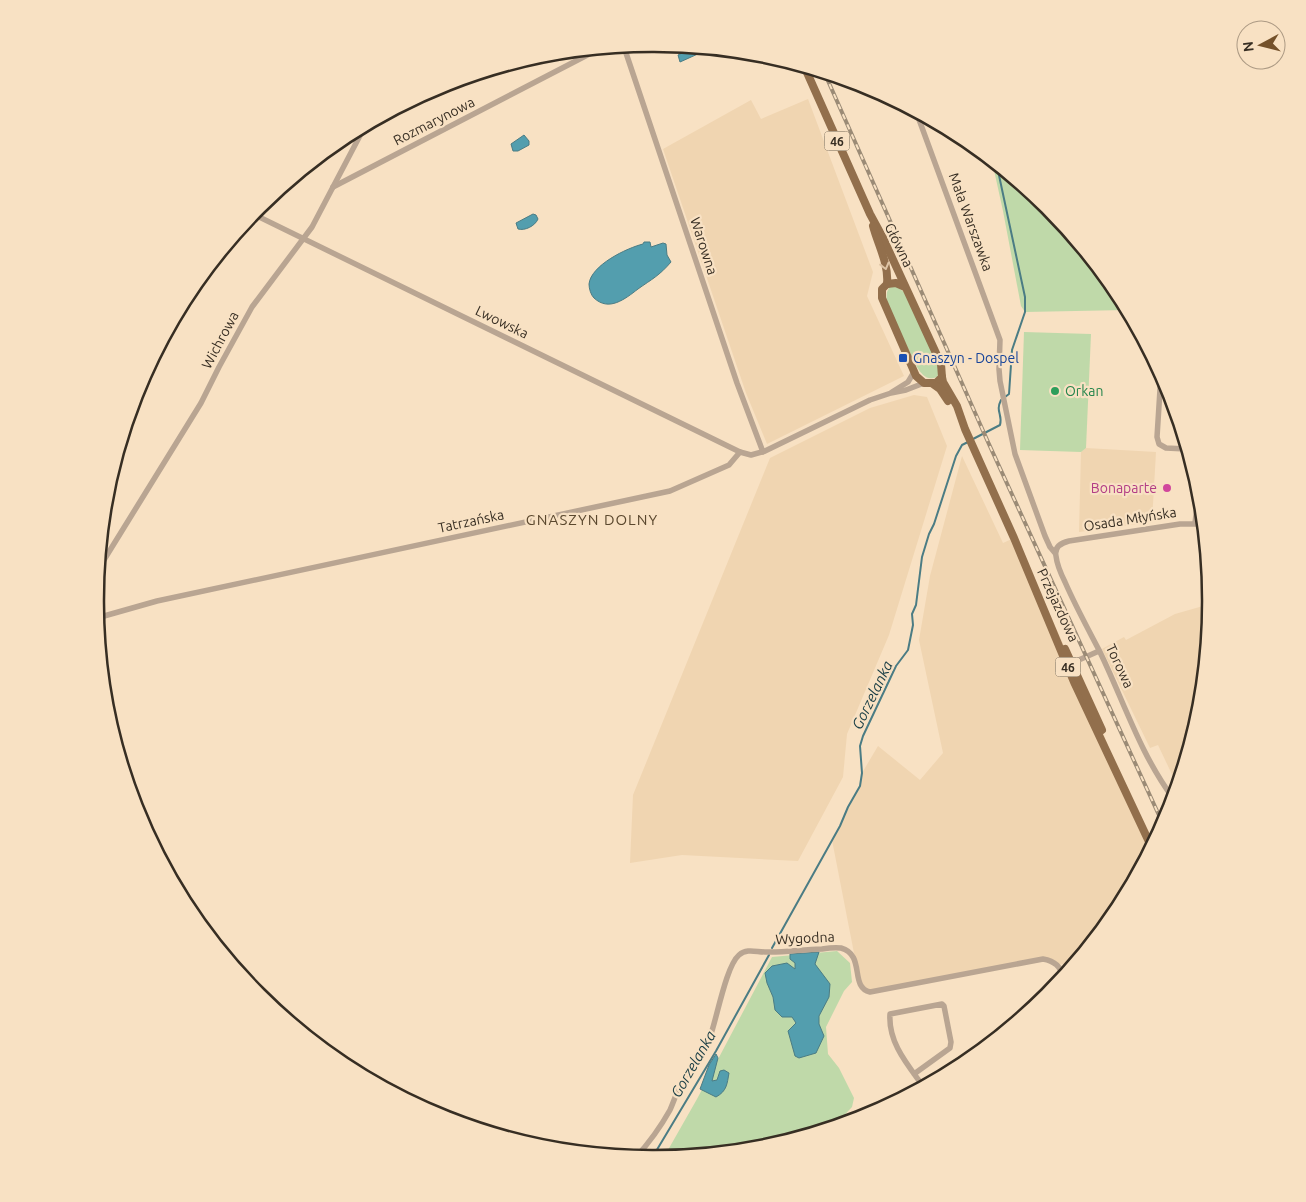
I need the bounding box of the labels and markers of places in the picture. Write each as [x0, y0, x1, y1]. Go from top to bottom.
place label: Gnaszyn - Dospel [913, 350, 1019, 366]
marker: Gnaszyn - Dospel [897, 352, 909, 364]
place label: Orkan [1065, 383, 1103, 399]
marker: Orkan [1049, 385, 1061, 397]
place label: Bonaparte [1091, 480, 1157, 496]
marker: Bonaparte [1161, 482, 1173, 494]

